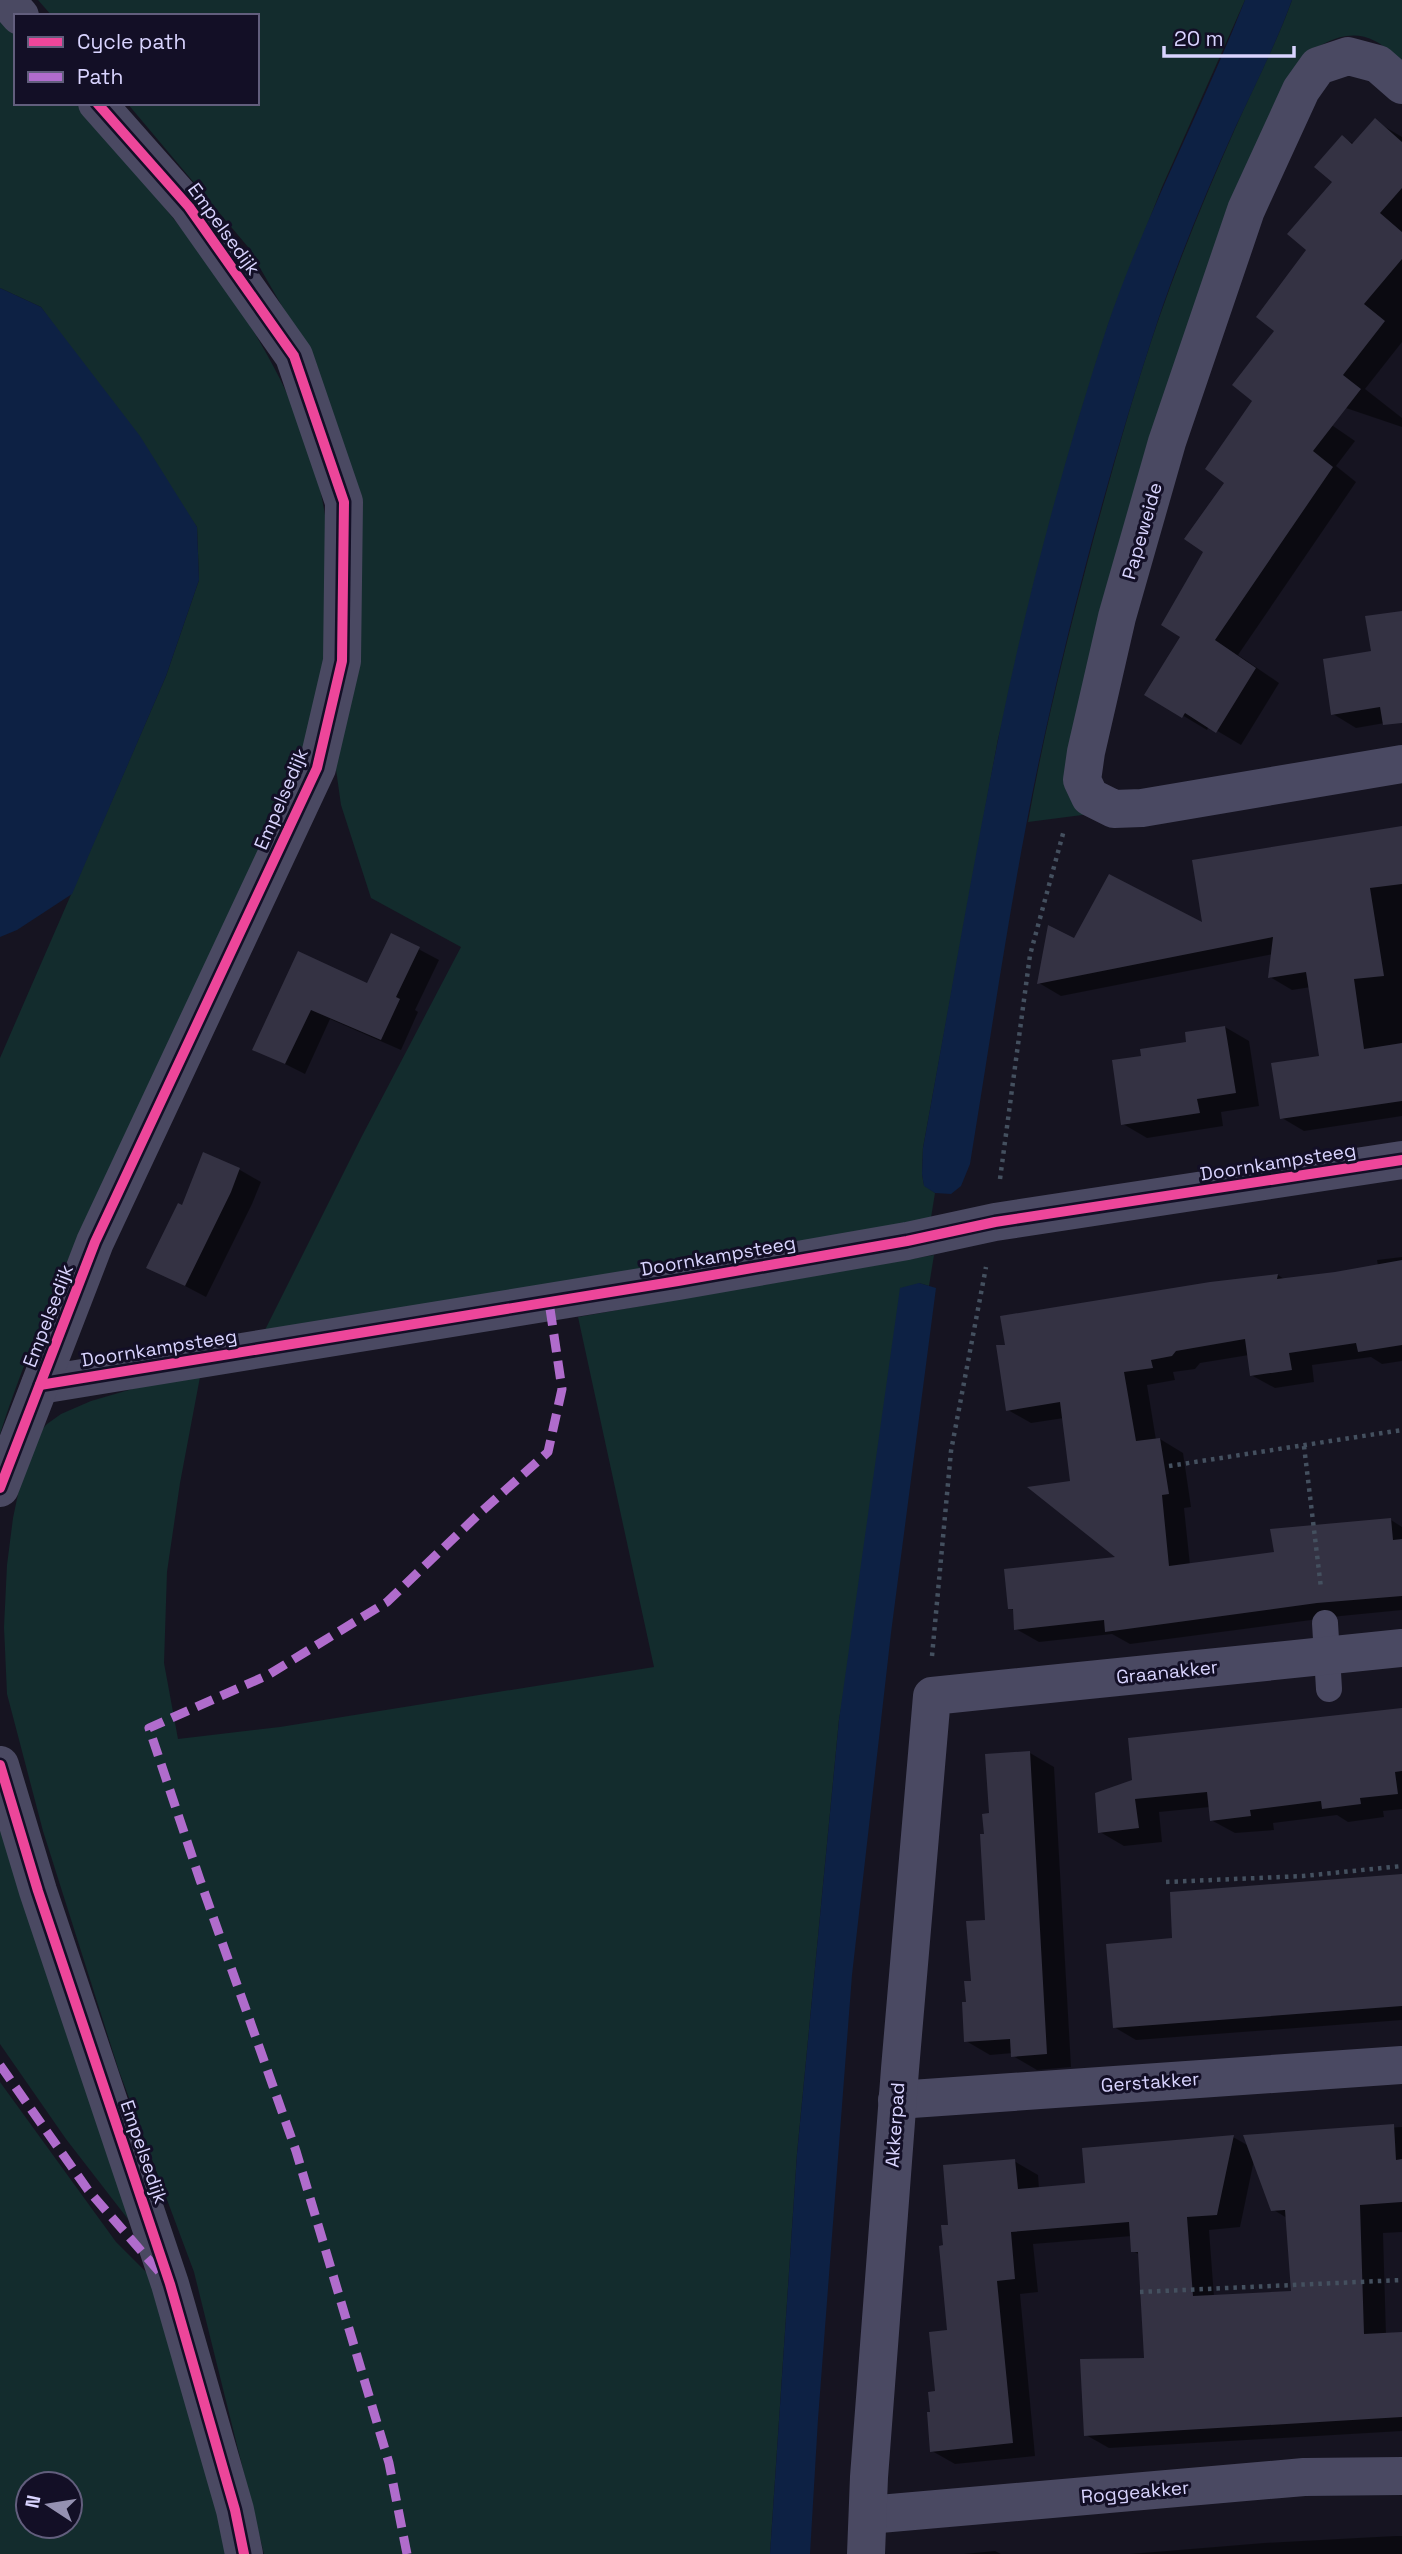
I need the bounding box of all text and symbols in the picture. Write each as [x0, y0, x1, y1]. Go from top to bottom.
legend [14, 14, 259, 105]
scale bar [1164, 14, 1294, 58]
text: 20 m [1174, 25, 1224, 52]
text: Cycle path [77, 28, 186, 55]
text: Path [77, 63, 123, 90]
street label: Empelsedijk [182, 178, 266, 280]
street label: Papeweide [1116, 480, 1168, 582]
street label: Empelsedijk [248, 744, 314, 854]
street label: Doornkampsteeg [1198, 1137, 1358, 1187]
street label: Doornkampsteeg [638, 1230, 798, 1282]
street label: Empelsedijk [17, 1261, 79, 1371]
street label: Doornkampsteeg [79, 1323, 239, 1373]
street label: Graanakker [1115, 1654, 1219, 1690]
street label: Gerstakker [1100, 2066, 1200, 2098]
street label: Akkerpad [880, 2081, 910, 2169]
street label: Empelsedijk [115, 2097, 173, 2207]
north arrow [14, 2470, 84, 2540]
street label: Roggeakker [1080, 2475, 1190, 2509]
text: N [19, 2493, 46, 2510]

